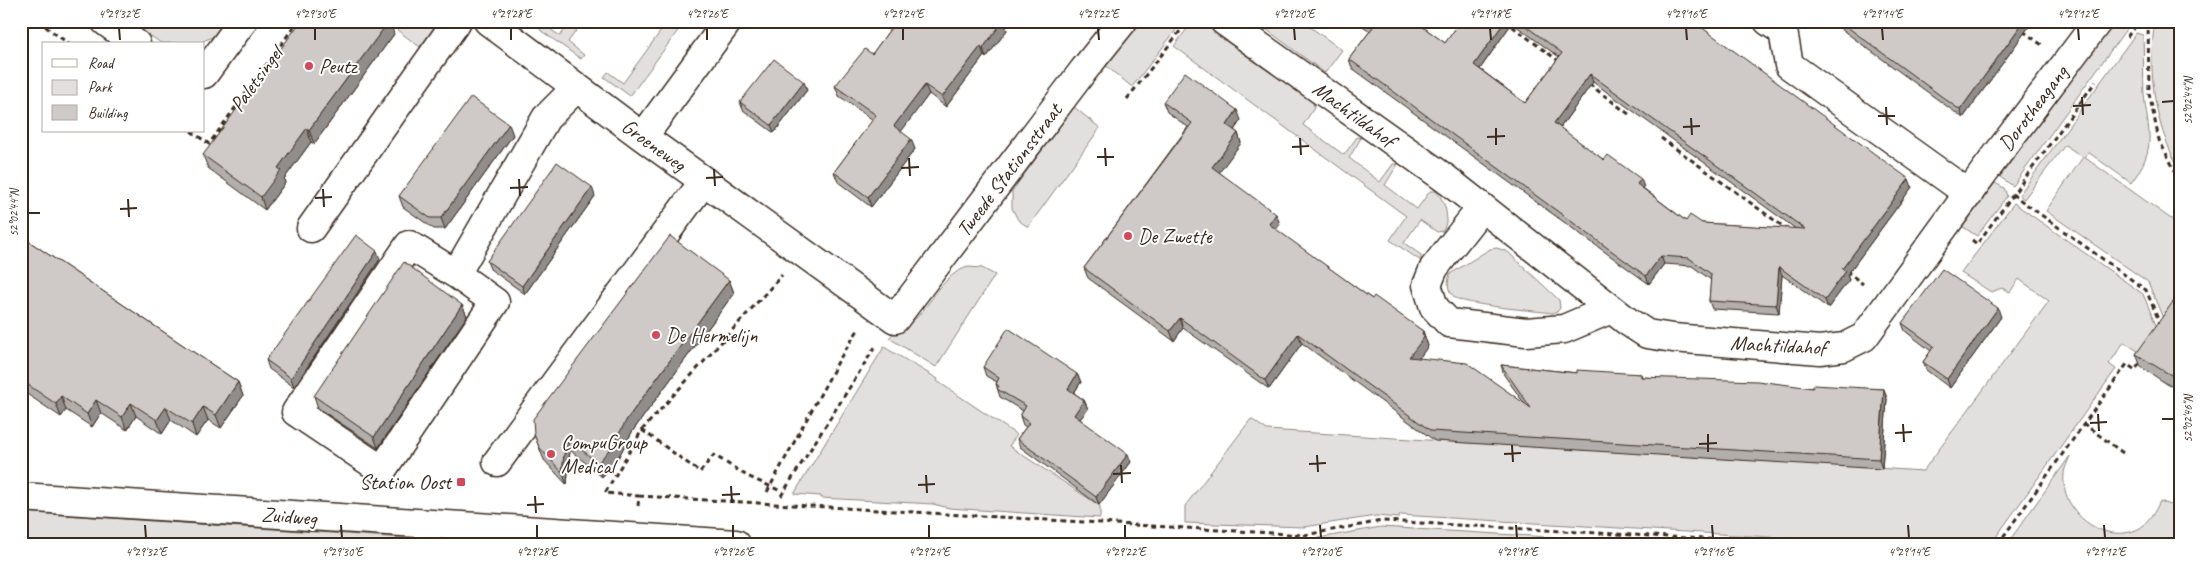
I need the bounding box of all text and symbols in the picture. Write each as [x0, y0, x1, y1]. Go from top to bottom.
text: 4°29'32"E [99, 6, 141, 22]
text: 4°29'30"E [295, 6, 337, 22]
text: 4°29'28"E [491, 6, 533, 22]
text: 4°29'26"E [687, 6, 729, 22]
text: 4°29'24"E [883, 6, 925, 22]
text: 4°29'22"E [1078, 6, 1120, 22]
text: 4°29'20"E [1274, 6, 1316, 22]
text: 4°29'18"E [1470, 6, 1512, 22]
text: 4°29'16"E [1666, 6, 1708, 22]
text: 4°29'14"E [1862, 6, 1904, 22]
text: 4°29'12"E [2058, 6, 2100, 22]
street label: Paletsingel [224, 39, 290, 116]
legend [42, 42, 205, 132]
place label: Peutz [319, 53, 359, 79]
text: Road [88, 54, 115, 73]
street label: Dorotheagang [1993, 59, 2074, 156]
marker: Peutz [303, 60, 315, 72]
street label: Machtildahof [1308, 75, 1404, 155]
text: 52°02'44"N [2180, 76, 2196, 125]
text: Park [88, 78, 113, 97]
street label: Tweede Stationsstraat [951, 97, 1069, 242]
text: Building [88, 104, 128, 123]
street label: Groeneweg [617, 113, 693, 178]
text: 52°02'44"N [6, 188, 22, 237]
place label: De Zwette [1138, 223, 1213, 249]
marker: De Zwette [1122, 230, 1134, 242]
place label: De Hermelijn [666, 322, 758, 348]
marker: De Hermelijn [650, 329, 662, 341]
street label: Machtildahof [1730, 330, 1831, 361]
text: 52°02'46"N [2180, 394, 2196, 443]
place label: CompuGroup Medical [561, 429, 648, 479]
marker: CompuGroup Medical [545, 448, 557, 460]
place label: Station Oost [359, 469, 453, 495]
marker: Station Oost [455, 476, 467, 488]
street label: Zuidweg [260, 501, 319, 531]
text: 4°29'32"E [126, 544, 168, 560]
text: 4°29'30"E [322, 544, 364, 560]
text: 4°29'28"E [517, 544, 559, 560]
text: 4°29'26"E [713, 544, 755, 560]
text: 4°29'24"E [909, 544, 951, 560]
text: 4°29'22"E [1105, 544, 1147, 560]
text: 4°29'20"E [1301, 544, 1343, 560]
text: 4°29'18"E [1497, 544, 1539, 560]
text: 4°29'16"E [1693, 544, 1735, 560]
text: 4°29'14"E [1889, 544, 1931, 560]
text: 4°29'12"E [2085, 544, 2127, 560]

